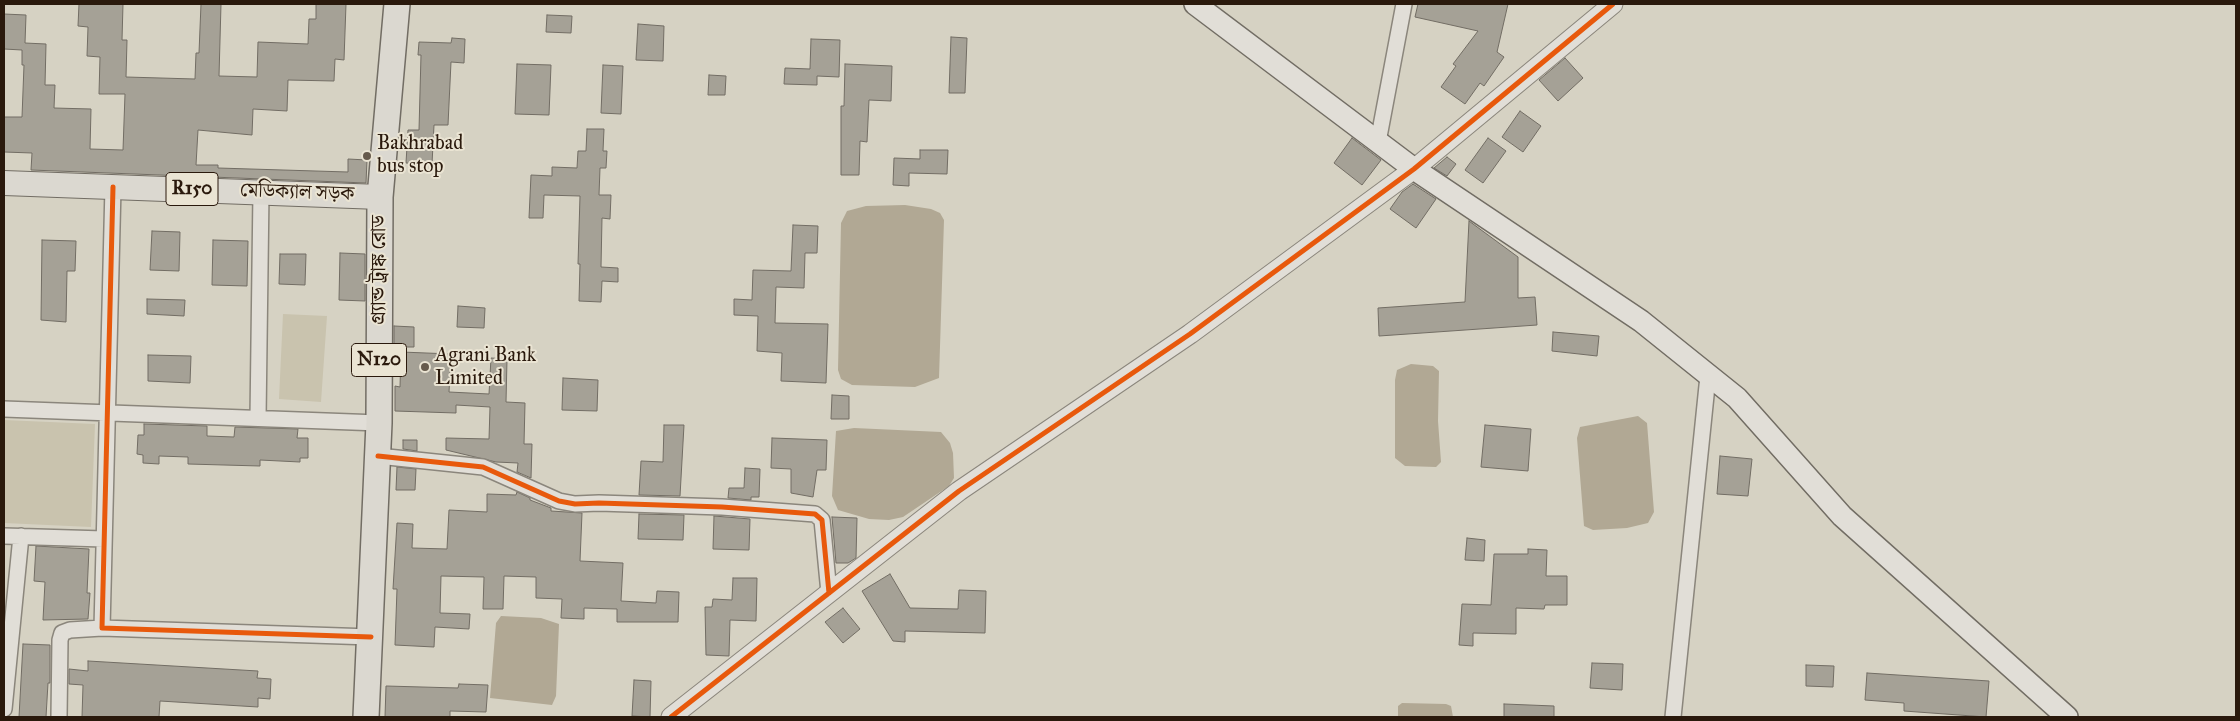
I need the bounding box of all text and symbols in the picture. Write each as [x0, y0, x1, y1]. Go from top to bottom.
place label: Bakhrabad bus stop [377, 132, 463, 179]
marker: Bakhrabad bus stop [361, 150, 373, 162]
road number: R150 [166, 172, 218, 205]
street label: মেডিক্যাল সড়ক [239, 179, 355, 207]
street label: গ্র্যান্ড ট্রাঙ্ক রোড [368, 215, 392, 325]
road number: N120 [352, 344, 406, 376]
place label: Agrani Bank Limited [435, 344, 536, 391]
marker: Agrani Bank Limited [419, 361, 431, 373]

